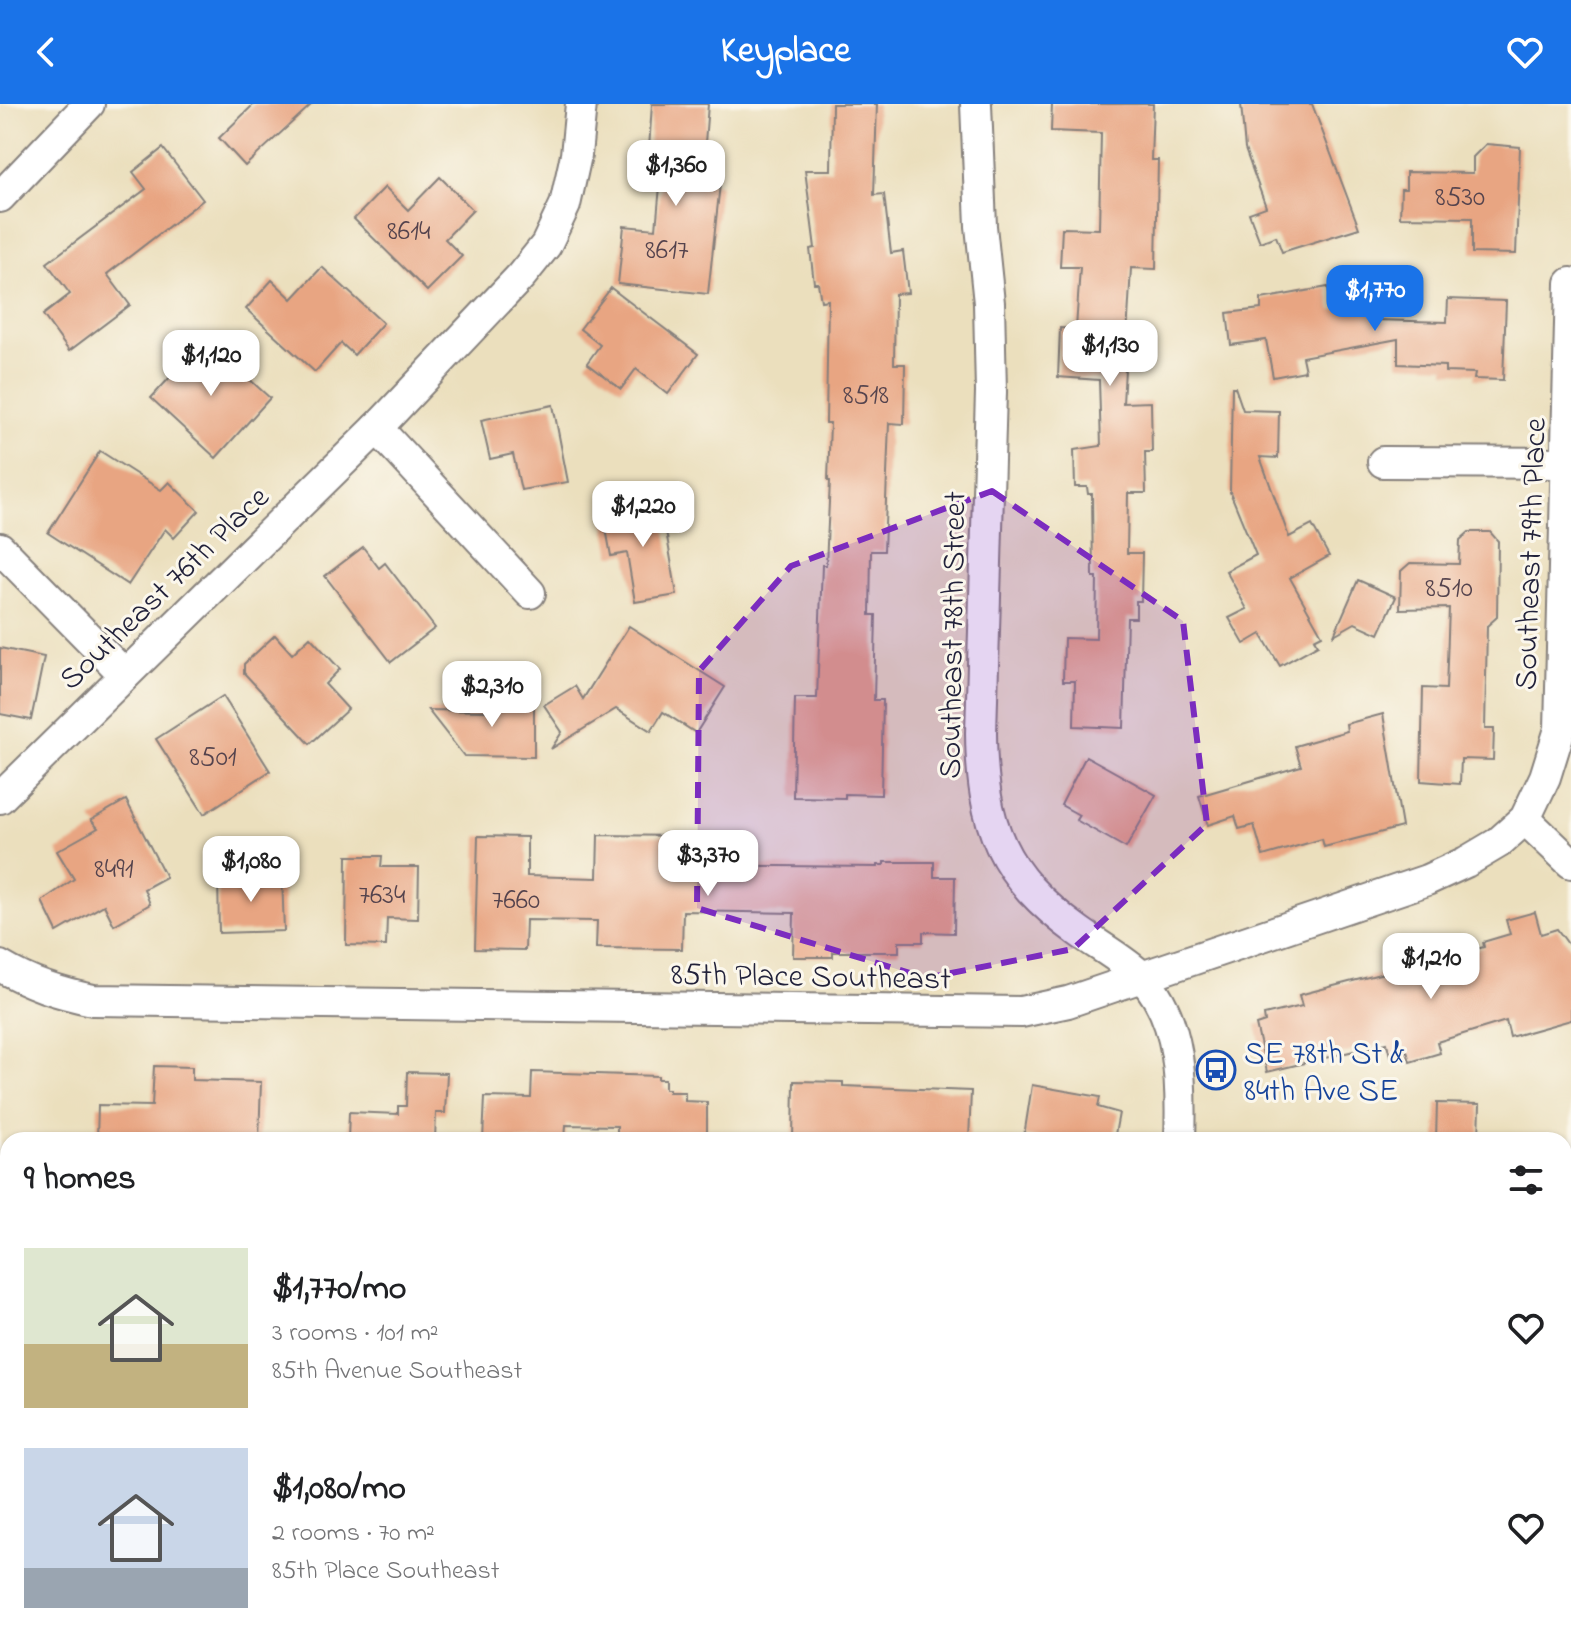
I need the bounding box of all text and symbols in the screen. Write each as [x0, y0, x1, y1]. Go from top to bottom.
text: Keyplace [721, 26, 850, 79]
icon: back [24, 30, 68, 74]
icon: heart [1503, 30, 1547, 74]
pin: $1,360 [611, 140, 741, 208]
text: $1,360 [645, 147, 707, 185]
house number: 8530 [1435, 178, 1485, 219]
house number: 8614 [387, 212, 431, 253]
house number: 8617 [645, 231, 689, 272]
pin: $1,770 [1310, 265, 1440, 333]
text: $1,770 [1344, 272, 1406, 310]
pin: $1,130 [1045, 320, 1175, 388]
text: $1,130 [1081, 327, 1139, 365]
pin: $1,120 [146, 330, 276, 398]
text: $1,120 [181, 337, 241, 375]
house number: 8518 [843, 376, 889, 417]
street label: Southeast 79th Place [1504, 416, 1561, 691]
street label: Southeast 76th Place [49, 476, 282, 703]
pin: $1,220 [578, 481, 708, 549]
text: $1,220 [610, 488, 676, 526]
street label: Southeast 78th Street [928, 491, 981, 779]
house number: 8510 [1425, 569, 1473, 610]
pin: $2,310 [427, 661, 557, 729]
text: $2,310 [460, 668, 524, 706]
house number: 8501 [189, 738, 237, 779]
pin: $3,370 [643, 830, 773, 898]
pin: $1,080 [186, 836, 316, 904]
text: $3,370 [676, 837, 740, 875]
text: $1,080 [221, 843, 281, 881]
house number: 8491 [94, 850, 134, 891]
house number: 7634 [359, 876, 406, 917]
house number: 7660 [492, 881, 540, 922]
pin: $1,210 [1366, 933, 1496, 1001]
text: $1,210 [1401, 940, 1461, 978]
street label: 85th Place Southeast [671, 953, 952, 1004]
place label: SE 78th St & 84th Ave SE [1244, 1032, 1405, 1116]
bus stop icon: SE 78th St & 84th Ave SE [1195, 1049, 1237, 1091]
text: 9 homes [24, 1155, 136, 1205]
icon: filters [1504, 1158, 1548, 1202]
text: $1,770/mo [272, 1265, 407, 1315]
icon: home [88, 1280, 184, 1376]
icon: heart [1504, 1306, 1548, 1350]
text: 3 rooms · 101 m² [272, 1315, 438, 1353]
text: 85th Avenue Southeast [272, 1353, 522, 1391]
text: $1,080/mo [272, 1465, 406, 1515]
icon: home [88, 1480, 184, 1576]
icon: heart [1504, 1506, 1548, 1550]
text: 2 rooms · 70 m² [272, 1515, 435, 1553]
text: 85th Place Southeast [272, 1553, 500, 1591]

